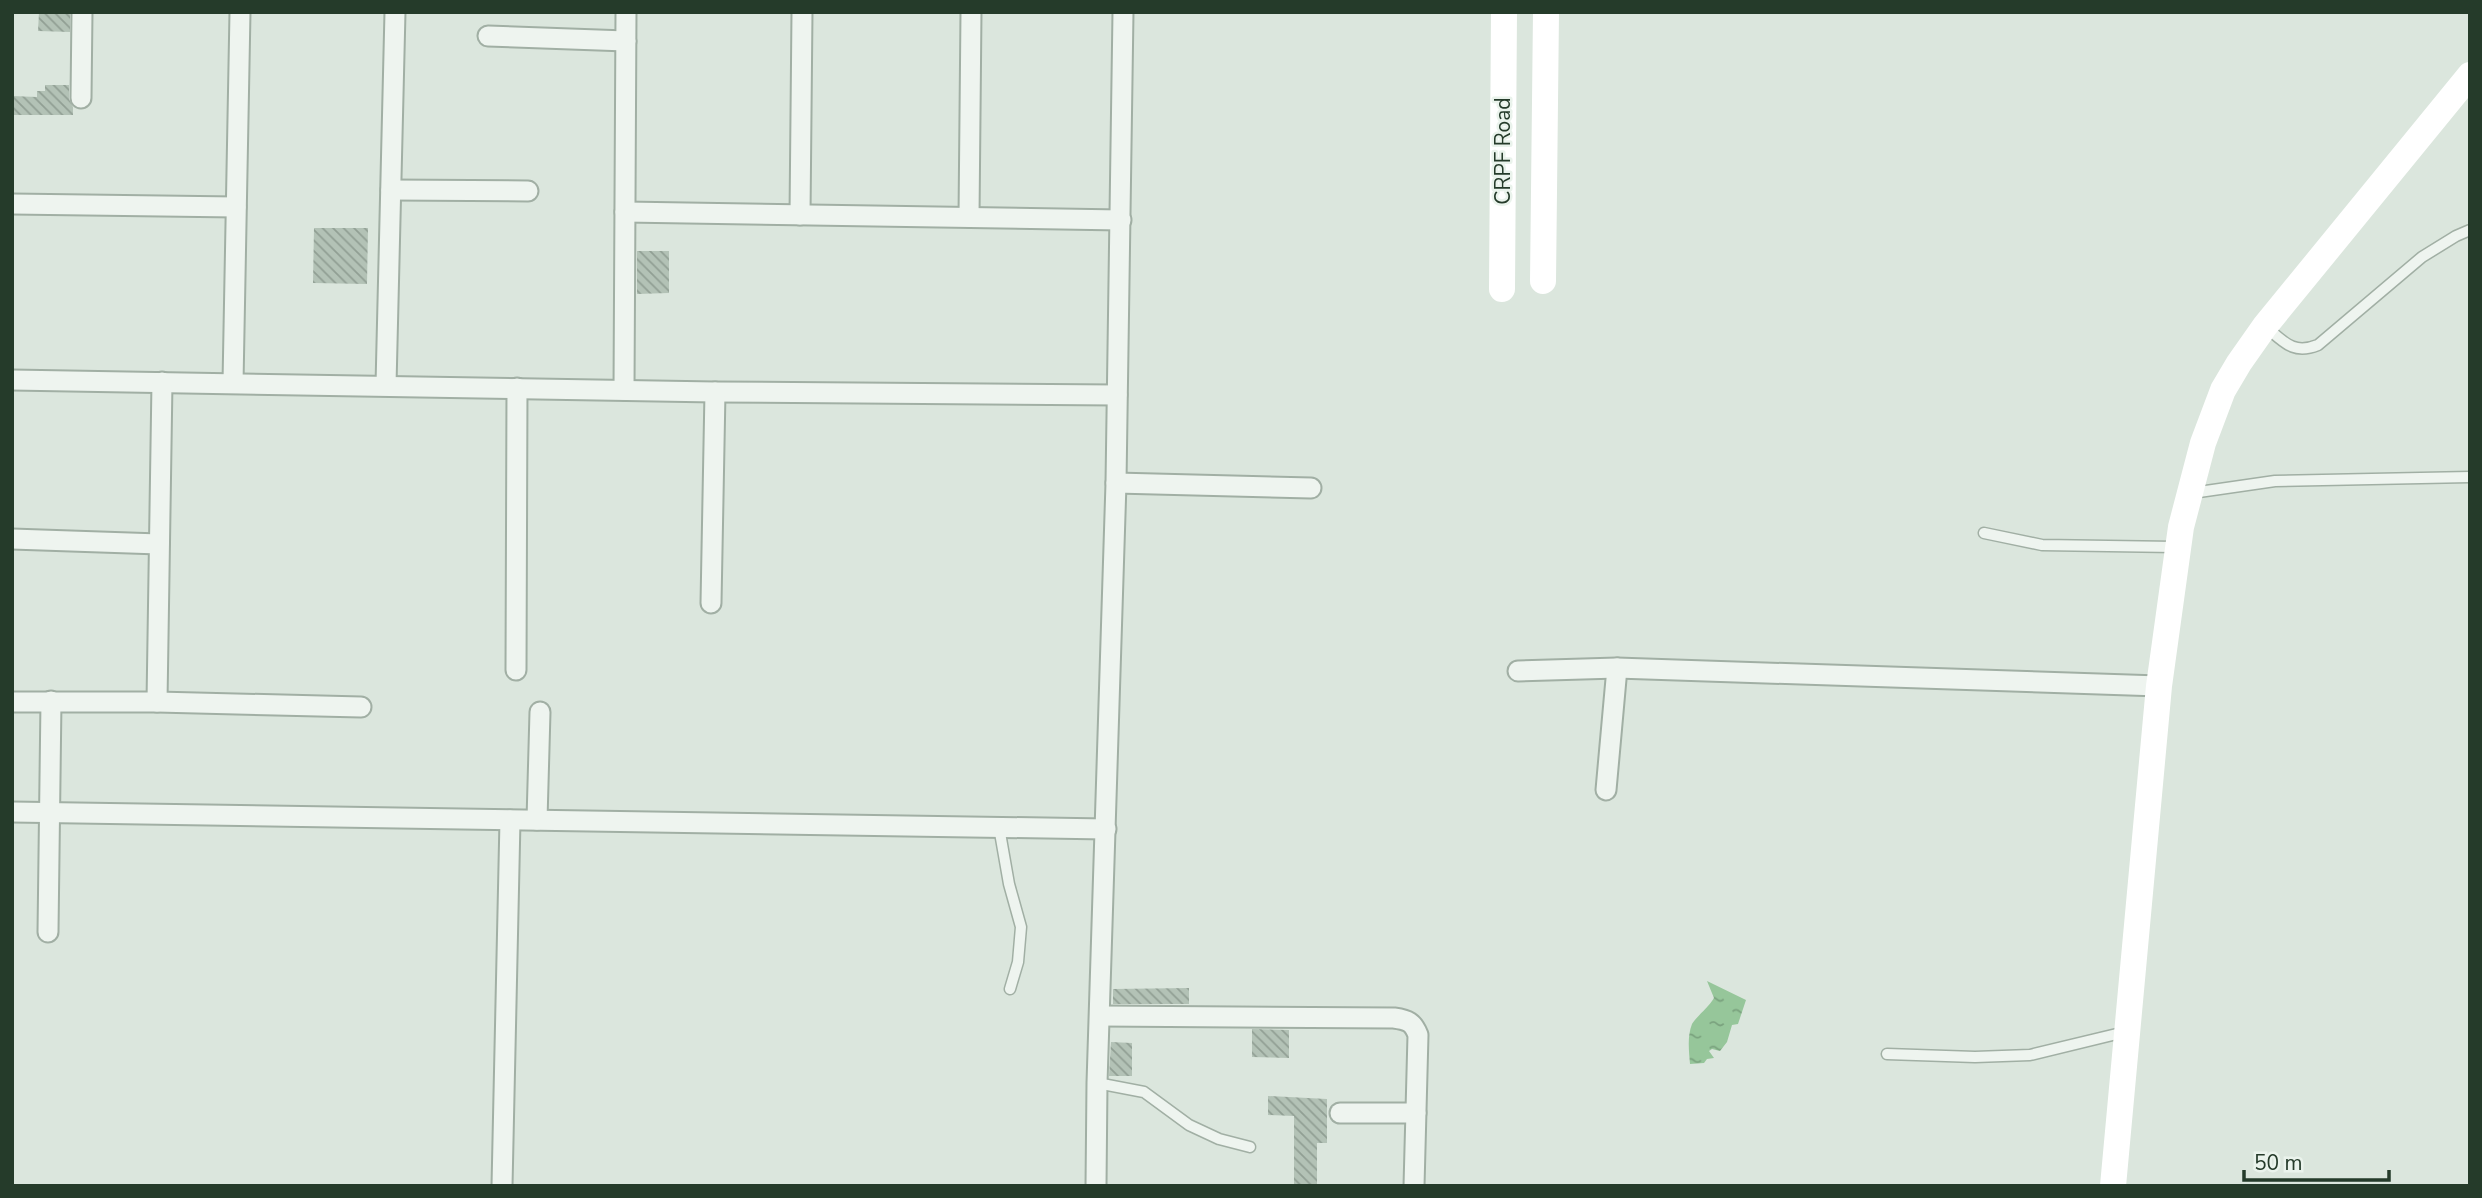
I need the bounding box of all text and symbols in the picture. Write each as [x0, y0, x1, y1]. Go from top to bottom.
street label: CRPF Road [1489, 97, 1517, 205]
scale bar [2244, 1138, 2389, 1182]
text: 50 m [2254, 1149, 2303, 1177]

